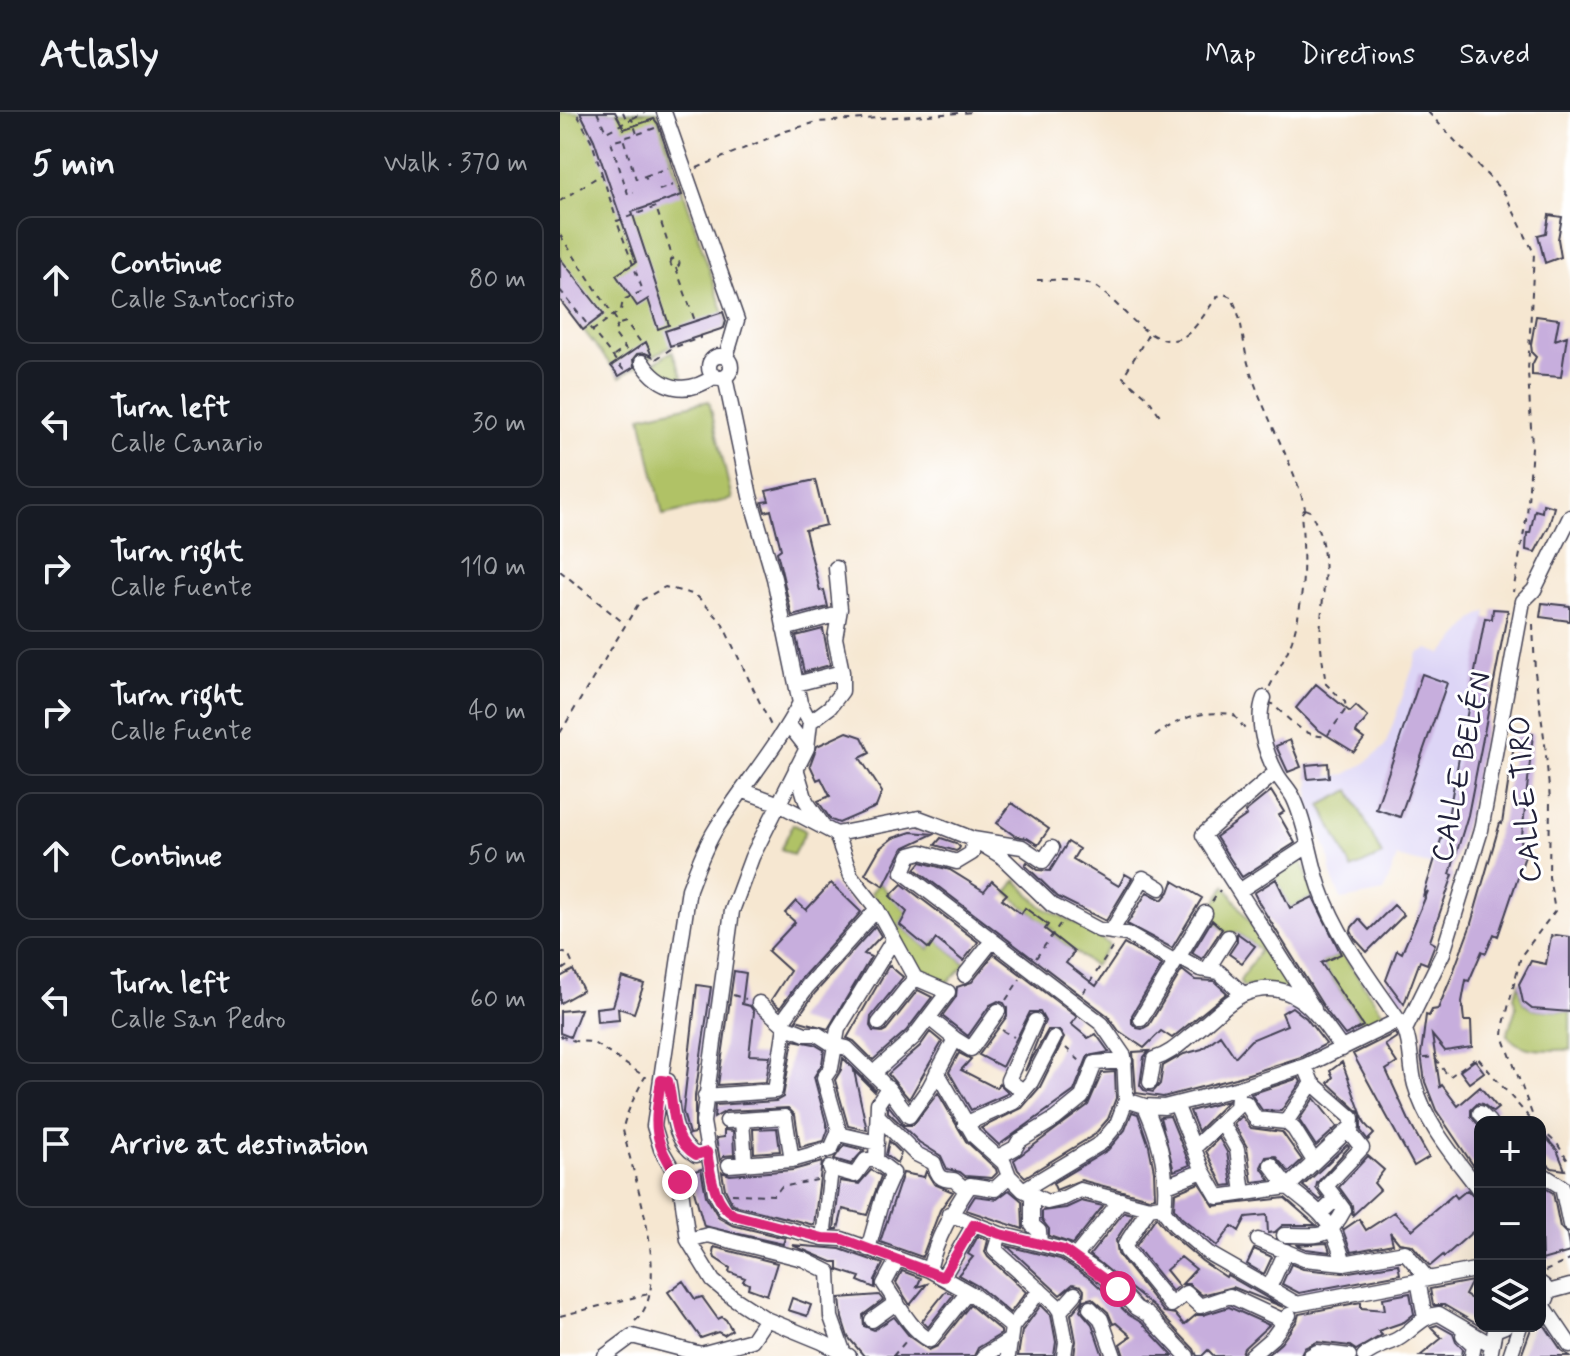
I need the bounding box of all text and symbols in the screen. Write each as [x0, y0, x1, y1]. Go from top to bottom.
text: Atlasly [40, 31, 159, 80]
text: Map [1205, 37, 1256, 74]
text: Directions [1300, 37, 1415, 74]
text: Saved [1459, 37, 1530, 74]
text: 5 min [32, 142, 115, 187]
text: Walk · 370 m [384, 147, 528, 181]
text: Continue [110, 244, 222, 283]
icon: ahead [34, 258, 78, 302]
text: 80 m [469, 263, 526, 297]
text: Calle Santocristo [110, 283, 295, 317]
text: Turn left [110, 388, 230, 427]
icon: left [34, 402, 78, 446]
text: 30 m [472, 407, 526, 441]
text: Calle Canario [110, 427, 263, 461]
text: Turn right [110, 532, 243, 571]
icon: right [34, 546, 78, 590]
text: 110 m [460, 551, 526, 585]
text: Calle Fuente [110, 571, 252, 605]
street label: CALLE BELÉN [1423, 668, 1501, 866]
text: Turn right [110, 676, 243, 715]
icon: right [34, 690, 78, 734]
text: 40 m [468, 695, 526, 729]
street label: CALLE TIRO [1501, 714, 1551, 884]
text: Calle Fuente [110, 715, 252, 749]
icon: ahead [34, 834, 78, 878]
text: Continue [110, 837, 222, 876]
text: 50 m [468, 839, 526, 873]
text: Turn left [110, 964, 230, 1003]
icon: left [34, 978, 78, 1022]
text: 60 m [470, 983, 526, 1017]
text: Calle San Pedro [110, 1003, 286, 1037]
map controls [1474, 1116, 1546, 1332]
button: + [1474, 1116, 1546, 1188]
icon: arrive [34, 1122, 78, 1166]
text: Arrive at destination [110, 1125, 368, 1164]
route end [662, 1164, 698, 1200]
button: − [1474, 1188, 1546, 1260]
button: layers [1474, 1260, 1546, 1332]
route start [1100, 1271, 1136, 1307]

